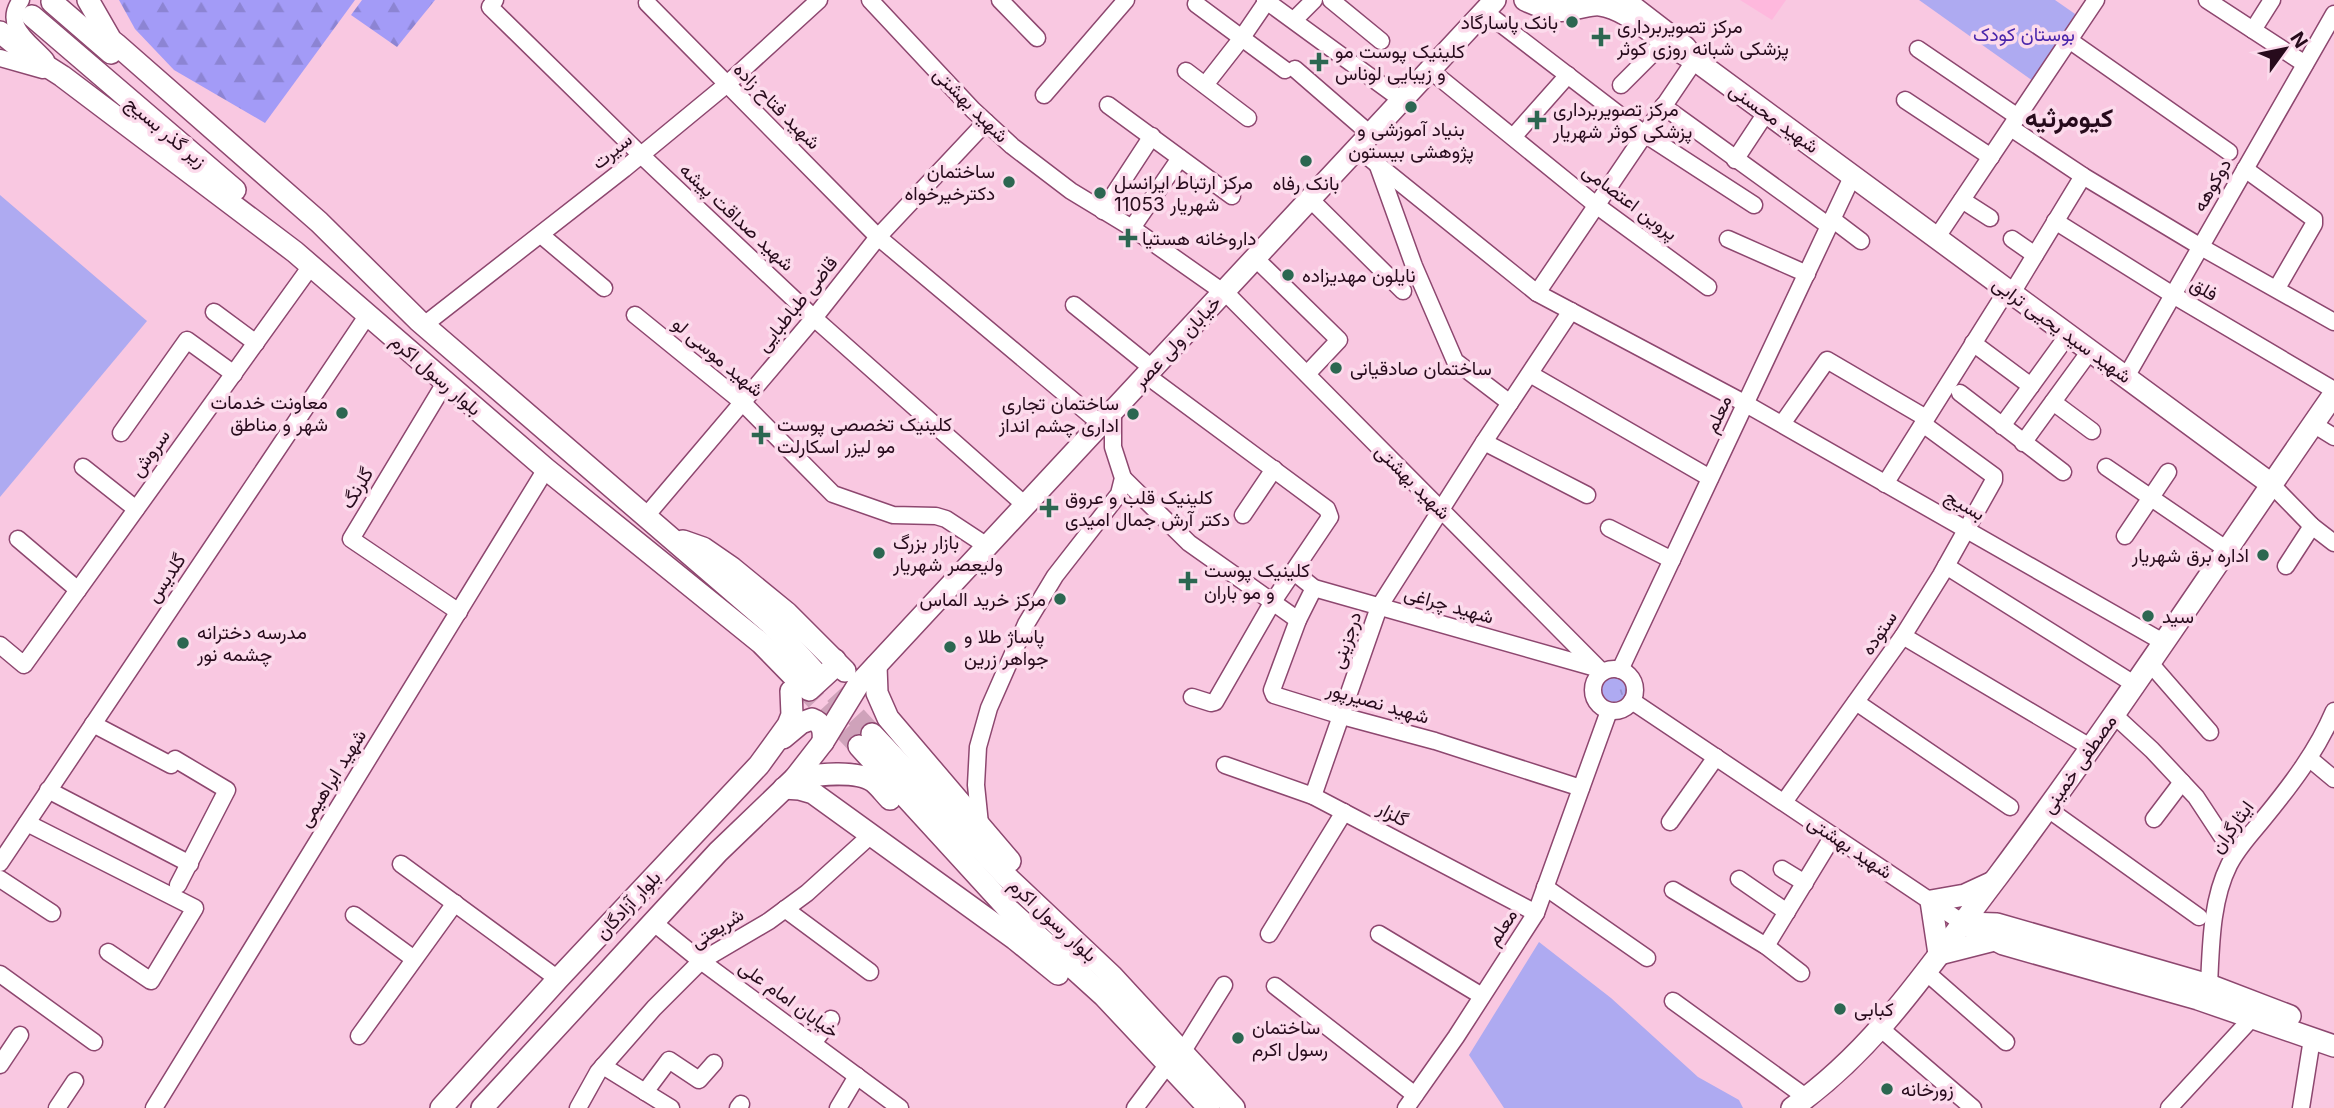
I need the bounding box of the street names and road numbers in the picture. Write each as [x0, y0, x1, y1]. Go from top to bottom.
street label: شهید فتاح زاده [728, 58, 825, 155]
street label: شهید بهشتی [929, 63, 1013, 147]
street label: شهید محسنی [1725, 78, 1823, 158]
street label: زیر گذر بسیج [119, 91, 211, 174]
street label: سیرت [587, 128, 637, 174]
street label: دوکوهه [2188, 154, 2236, 216]
street label: شهید صداقت پیشه [674, 158, 799, 277]
street label: پروین اعتصامی [1577, 159, 1682, 247]
street label: قاضی طباطبایی [752, 252, 842, 356]
street label: شهید سید یحیی ترابی [1988, 272, 2136, 388]
street label: فلق [2186, 272, 2222, 306]
street label: خیابان ولی عصر [1127, 291, 1226, 394]
street label: شهید موسی لو [668, 312, 768, 402]
street label: بلوار رسول اکرم [385, 329, 486, 421]
street label: معلم [1699, 391, 1738, 437]
street label: سروش [125, 425, 175, 481]
street label: شهید بهشتی [1371, 440, 1455, 524]
street label: گلرنگ [336, 463, 378, 513]
street label: بسیج [1940, 484, 1989, 527]
street label: گلدیس [141, 549, 191, 607]
street label: شهید چراغی [1401, 581, 1496, 631]
street label: ستوده [1856, 607, 1902, 659]
street label: درجزینی [1326, 608, 1366, 672]
street label: شهید نصیرپور [1323, 677, 1432, 730]
street label: مصطفی خمینی [2036, 710, 2122, 818]
street label: شهید ابراهیمی [293, 725, 371, 831]
street label: گلزار [1373, 796, 1412, 832]
street label: ایثارگران [2205, 796, 2259, 858]
street label: شهید بهشتی [1803, 810, 1897, 884]
street label: بلوار آزادگان [590, 866, 666, 944]
street label: بلوار رسول اکرم [1003, 873, 1102, 967]
street label: شریعتی [686, 903, 748, 953]
street label: معلم [1482, 904, 1523, 950]
street label: خیابان امام علی [734, 955, 843, 1044]

